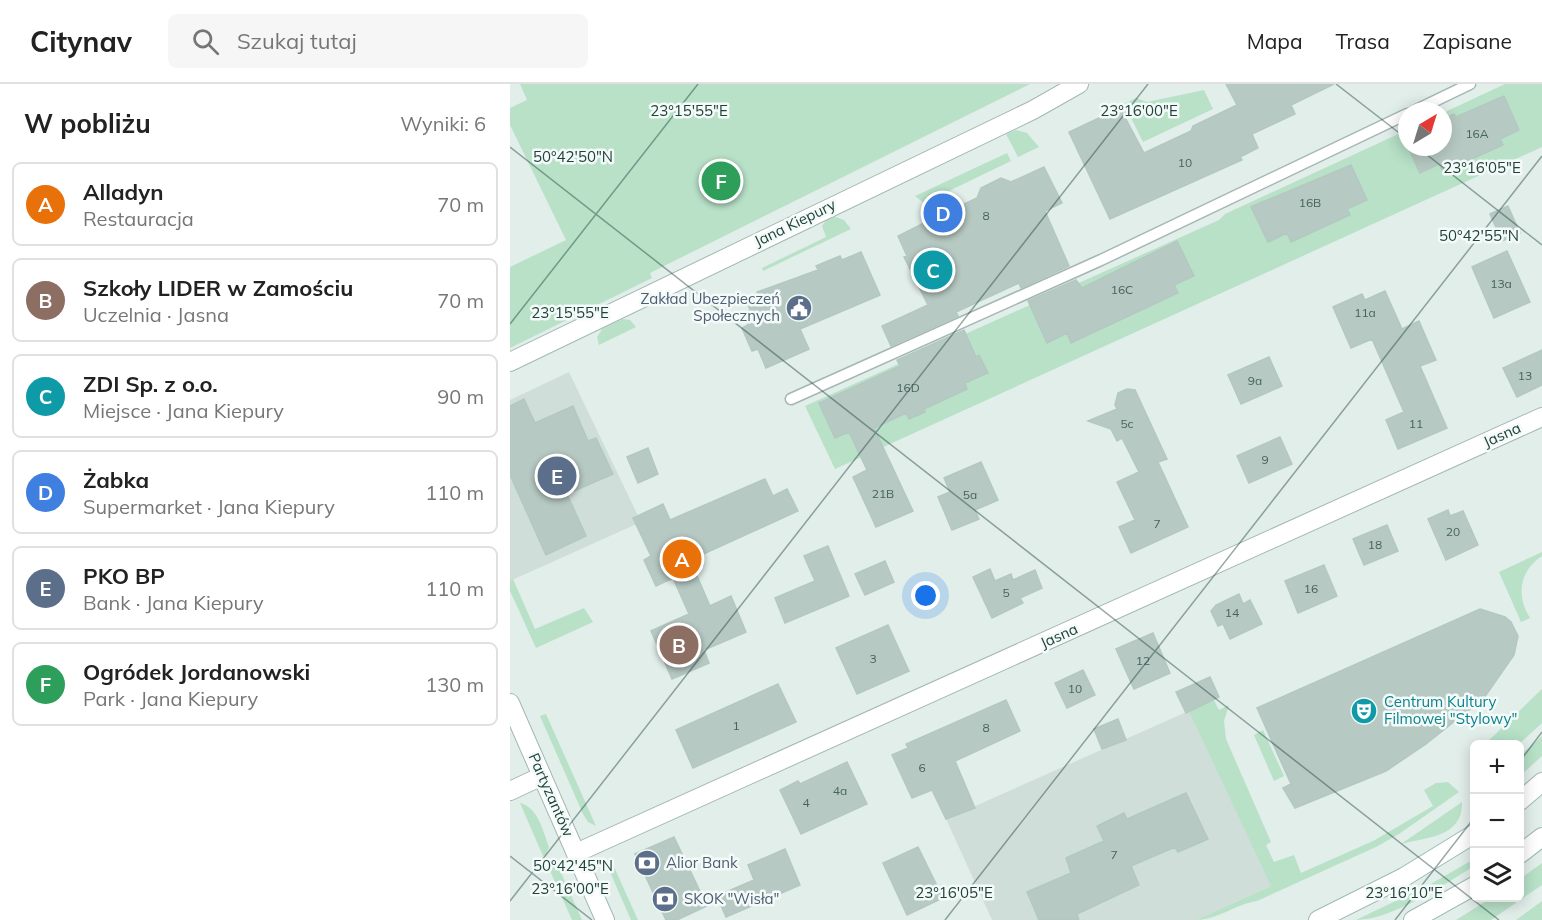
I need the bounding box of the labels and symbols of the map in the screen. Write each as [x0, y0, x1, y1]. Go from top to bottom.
text: 23°15'55"E [650, 101, 728, 120]
text: 23°16'00"E [1100, 101, 1178, 120]
north arrow [1398, 102, 1452, 156]
house number: 16A [1465, 126, 1489, 141]
text: 50°42'50"N [533, 147, 613, 166]
house number: 10 [1178, 155, 1192, 170]
pin: F [702, 158, 740, 204]
text: 23°16'05"E [1443, 158, 1521, 177]
pin: D [924, 190, 962, 236]
street label: Jana Kiepury [751, 195, 839, 250]
house number: 16B [1299, 195, 1321, 210]
house number: 8 [982, 208, 990, 223]
text: 50°42'55"N [1439, 226, 1519, 245]
pin: C [914, 248, 952, 292]
house number: 13a [1490, 276, 1512, 291]
house number: 16C [1111, 282, 1133, 297]
place label: Zakład Ubezpieczeń Społecznych [640, 289, 780, 325]
public building icon: Zakład Ubezpieczeń Społecznych [784, 293, 814, 323]
text: 23°15'55"E [531, 303, 609, 322]
house number: 11a [1354, 305, 1376, 320]
house number: 13 [1518, 368, 1532, 383]
house number: 9a [1248, 373, 1262, 388]
house number: 16D [896, 380, 920, 395]
house number: 5c [1120, 416, 1134, 431]
house number: 11 [1409, 416, 1423, 431]
street label: Jasna [1480, 418, 1524, 451]
house number: 9 [1261, 452, 1269, 467]
pin: E [538, 454, 576, 498]
house number: 21B [872, 486, 894, 501]
house number: 5a [963, 487, 977, 502]
house number: 7 [1153, 516, 1161, 531]
house number: 20 [1446, 524, 1460, 539]
pin: A [662, 536, 702, 582]
house number: 18 [1368, 537, 1382, 552]
your location [911, 581, 940, 610]
house number: 16 [1304, 581, 1318, 596]
house number: 5 [1002, 585, 1010, 600]
house number: 14 [1225, 605, 1239, 620]
street label: Jasna [1037, 619, 1081, 652]
pin: B [660, 622, 698, 668]
house number: 3 [869, 651, 877, 666]
house number: 12 [1136, 653, 1150, 668]
house number: 10 [1068, 681, 1082, 696]
place label: Centrum Kultury Filmowej "Stylowy" [1384, 692, 1517, 728]
theatre icon: Centrum Kultury Filmowej "Stylowy" [1349, 696, 1379, 726]
house number: 1 [732, 718, 740, 733]
house number: 8 [982, 720, 990, 735]
street label: Partyzantów [525, 750, 578, 840]
house number: 6 [918, 760, 926, 775]
house number: 4a [833, 783, 847, 798]
house number: 4 [802, 795, 810, 810]
house number: 7 [1110, 847, 1118, 862]
bank icon: Alior Bank [632, 848, 662, 878]
place label: Alior Bank [666, 853, 738, 872]
text: 50°42'45"N [533, 856, 613, 875]
text: 23°16'00"E [531, 879, 609, 898]
text: 23°16'05"E [915, 883, 993, 902]
text: 23°16'10"E [1365, 883, 1443, 902]
bank icon: SKOK "Wisła" [650, 884, 680, 914]
place label: SKOK "Wisła" [684, 889, 779, 908]

